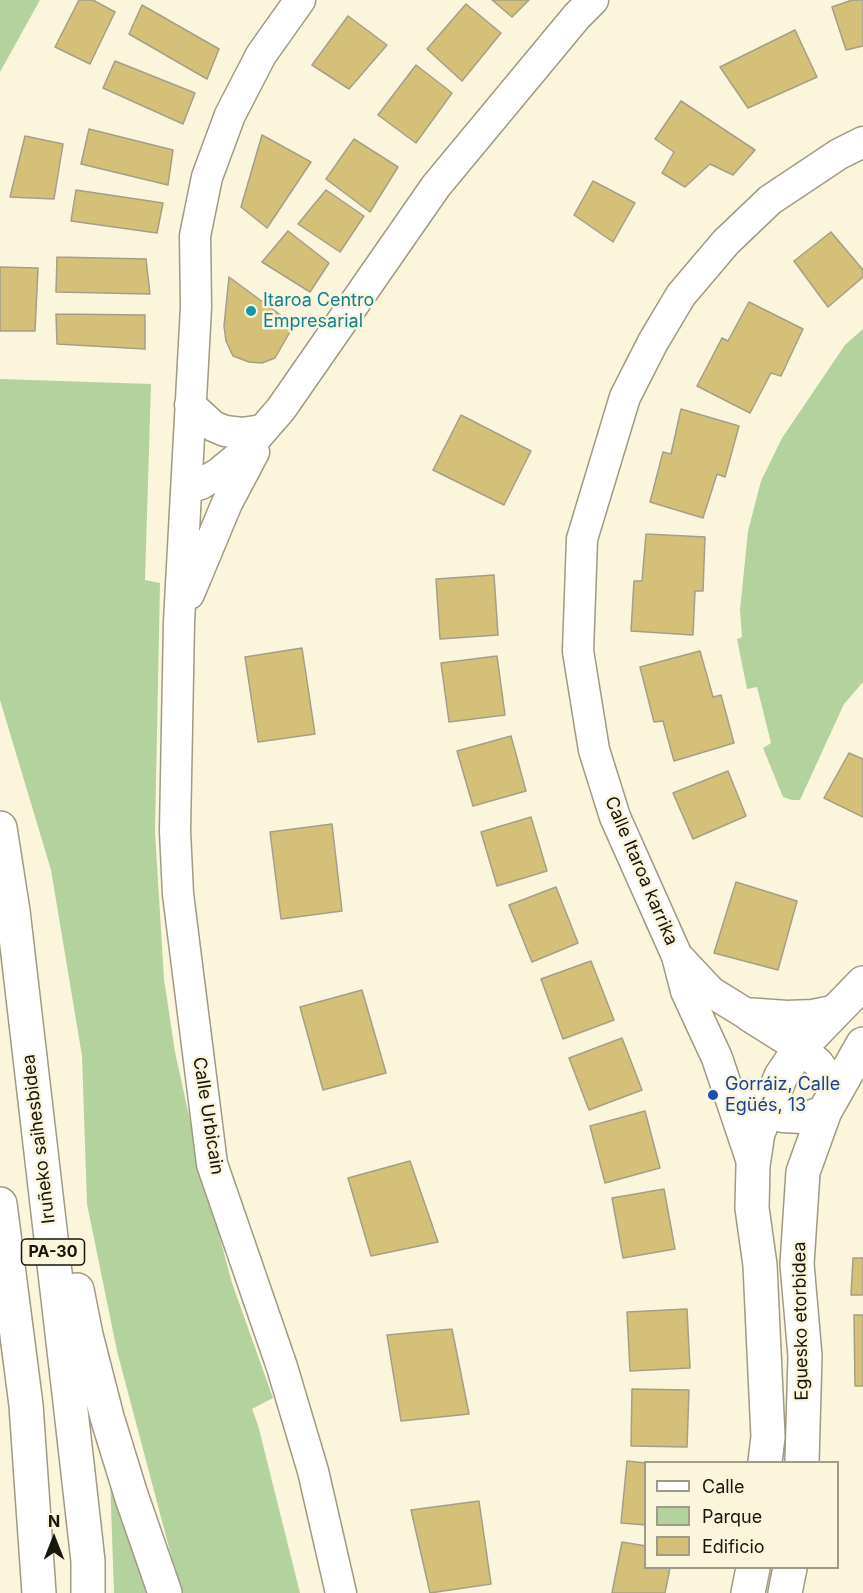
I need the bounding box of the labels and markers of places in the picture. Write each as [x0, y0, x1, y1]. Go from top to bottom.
place label: Itaroa Centro Empresarial [263, 290, 374, 332]
marker: Itaroa Centro Empresarial [244, 304, 258, 318]
place label: Gorráiz, Calle Egüés, 13 [725, 1074, 840, 1116]
marker: Gorráiz, Calle Egüés, 13 [706, 1088, 720, 1102]

